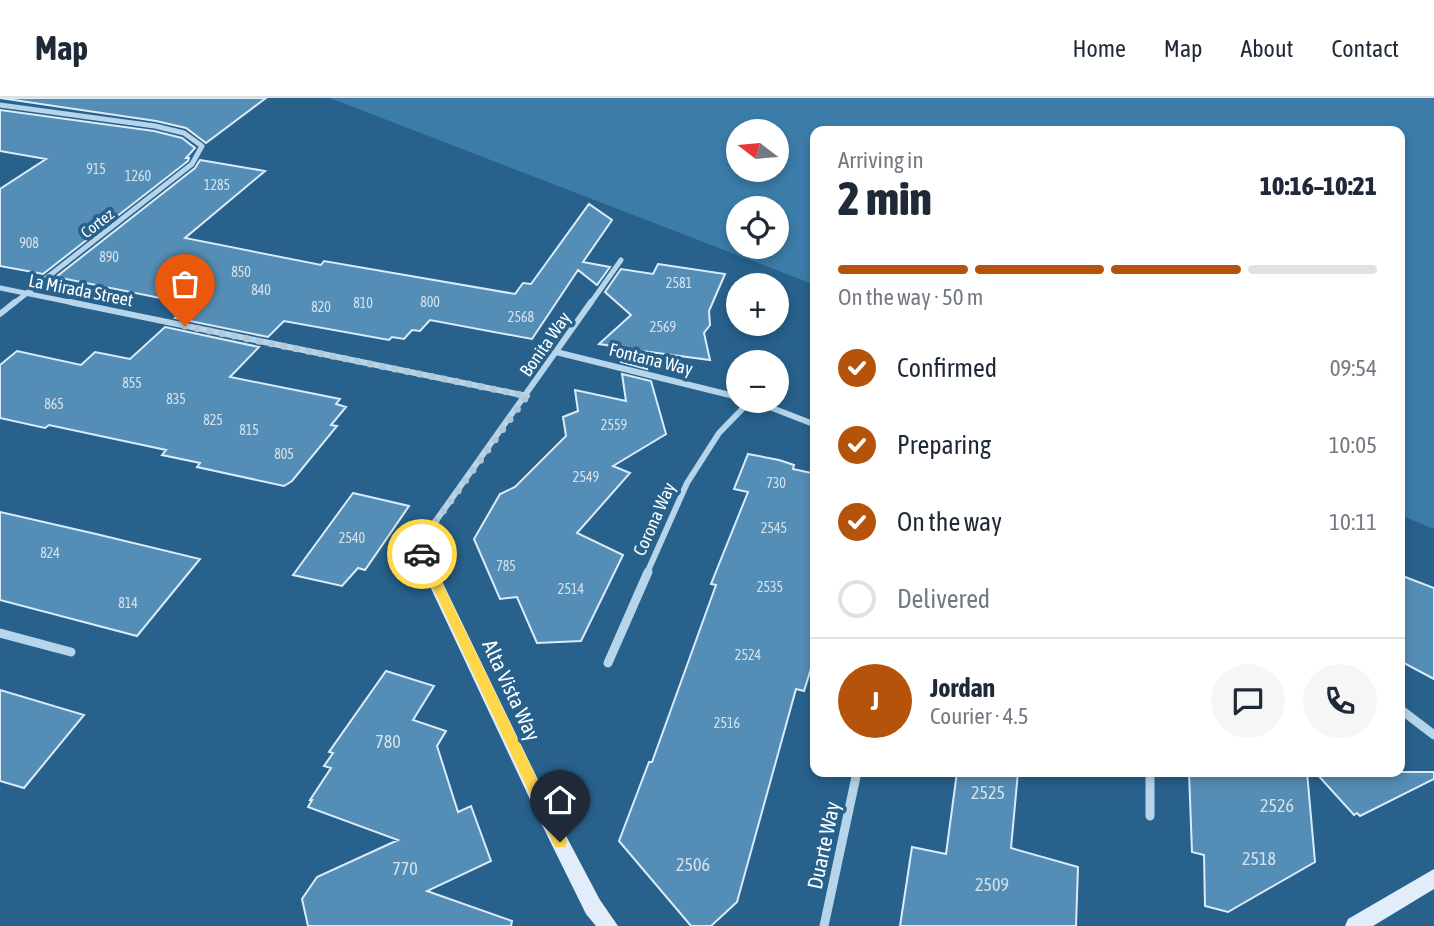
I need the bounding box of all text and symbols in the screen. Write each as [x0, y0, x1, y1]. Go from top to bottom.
text: Map [35, 29, 88, 67]
text: Home [1072, 35, 1126, 62]
text: Map [1164, 35, 1202, 62]
text: About [1240, 35, 1293, 62]
text: Contact [1331, 35, 1399, 62]
north arrow [726, 119, 789, 182]
map controls [726, 119, 789, 413]
text: Arriving in [838, 147, 924, 173]
house number: 915 [86, 161, 106, 177]
house number: 1260 [125, 168, 152, 184]
text: 10:16–10:21 [1260, 171, 1377, 201]
text: 2 min [838, 172, 932, 225]
house number: 1285 [204, 177, 230, 193]
button: locate [726, 196, 789, 259]
street label: Cortez [77, 204, 117, 241]
house number: 908 [19, 235, 39, 251]
house number: 890 [99, 249, 119, 265]
pin [155, 254, 215, 326]
house number: 850 [231, 264, 251, 280]
icon: bag [166, 265, 204, 303]
street label: La Mirada Street [27, 270, 135, 310]
button: + [726, 273, 789, 336]
house number: 2581 [666, 275, 692, 291]
house number: 840 [251, 282, 271, 298]
text: On the way · 50 m [838, 284, 983, 310]
house number: 800 [420, 294, 440, 310]
house number: 810 [353, 295, 373, 311]
house number: 820 [311, 299, 331, 315]
street label: Bonita Way [515, 308, 575, 380]
house number: 2568 [508, 309, 535, 325]
house number: 2569 [650, 319, 676, 335]
street label: Fontana Way [607, 338, 695, 380]
icon: check [838, 349, 876, 387]
button: − [726, 350, 789, 413]
text: Confirmed [897, 353, 997, 383]
text: 09:54 [1330, 355, 1377, 381]
house number: 855 [122, 375, 142, 391]
house number: 835 [166, 391, 186, 407]
house number: 865 [44, 396, 64, 412]
house number: 825 [203, 412, 223, 428]
house number: 2559 [601, 417, 627, 433]
house number: 815 [239, 422, 259, 438]
icon: check [838, 426, 876, 464]
text: Preparing [897, 430, 991, 460]
text: 10:05 [1329, 432, 1377, 458]
house number: 805 [274, 446, 294, 462]
house number: 2549 [573, 469, 599, 485]
house number: 730 [766, 475, 786, 491]
street label: Corona Way [629, 479, 679, 559]
icon: check [838, 503, 876, 541]
text: On the way [897, 507, 1002, 537]
text: 10:11 [1329, 509, 1377, 535]
courier [387, 519, 457, 589]
house number: 2545 [761, 520, 787, 536]
house number: 2540 [339, 530, 366, 546]
icon: car [403, 535, 441, 573]
house number: 824 [40, 545, 60, 561]
house number: 785 [496, 558, 516, 574]
house number: 2535 [757, 579, 783, 595]
house number: 2514 [558, 581, 585, 597]
text: Delivered [897, 584, 990, 614]
house number: 814 [118, 595, 138, 611]
street label: Alta Vista Way [478, 636, 546, 745]
house number: 2524 [735, 647, 762, 663]
button: chat [1211, 664, 1285, 738]
button: phone [1303, 664, 1377, 738]
text: Jordan [930, 673, 995, 703]
text: J [871, 686, 879, 716]
text: Courier · 4.5 [930, 703, 1029, 729]
house number: 2516 [714, 715, 741, 731]
house number: 780 [375, 731, 401, 752]
pin [530, 770, 590, 842]
icon: home [541, 781, 579, 819]
house number: 2525 [971, 782, 1005, 803]
house number: 2526 [1260, 795, 1294, 816]
street label: Duarte Way [802, 799, 844, 891]
house number: 2518 [1242, 848, 1276, 869]
house number: 2506 [676, 854, 710, 875]
house number: 770 [392, 858, 418, 879]
house number: 2509 [975, 874, 1009, 895]

